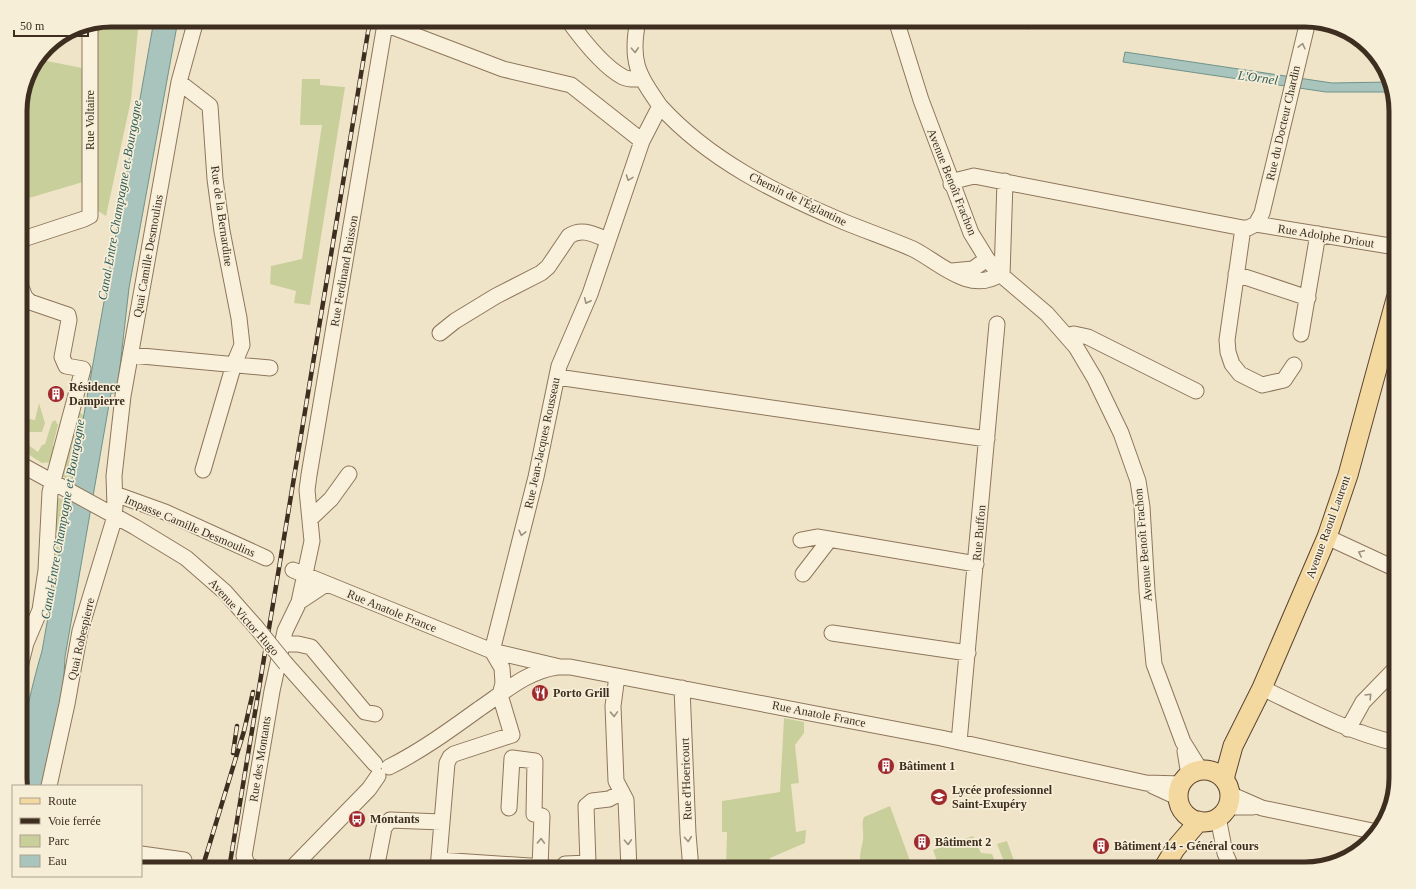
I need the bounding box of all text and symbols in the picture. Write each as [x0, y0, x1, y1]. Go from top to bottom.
scale bar [14, 12, 88, 38]
text: 50 m [20, 19, 45, 33]
one-way arrow [1297, 42, 1306, 49]
one-way arrow [630, 47, 639, 53]
street label: Rue du Docteur Chardin [1263, 64, 1303, 182]
water label: L'Ornel [1236, 67, 1279, 88]
street label: Rue Voltaire [83, 90, 97, 150]
water label: Canal Entre Champagne et Bourgogne [95, 99, 145, 301]
street label: Avenue Benoît Frachon [924, 127, 980, 237]
street label: Rue de la Bernardine [208, 165, 236, 267]
street label: Chemin de l'Églantine [747, 169, 849, 229]
one-way arrow [626, 174, 634, 181]
street label: Quai Camille Desmoulins [130, 193, 166, 319]
street label: Rue Ferdinand Buisson [327, 214, 361, 328]
street label: Rue Adolphe Driout [1277, 221, 1376, 251]
one-way arrow [584, 297, 592, 304]
street label: Rue Jean-Jacques Rousseau [521, 376, 563, 510]
place label: Résidence Dampierre [69, 380, 125, 408]
building icon: Résidence Dampierre [46, 384, 66, 404]
water label: Canal Entre Champagne et Bourgogne [38, 418, 88, 620]
street label: Avenue Raoul Laurent [1303, 473, 1353, 580]
street label: Avenue Benoît Frachon [1131, 488, 1155, 602]
street label: Impasse Camille Desmoulins [123, 492, 258, 560]
street label: Rue Buffon [970, 504, 988, 562]
one-way arrow [518, 530, 526, 536]
one-way arrow [1358, 550, 1366, 558]
street label: Avenue Victor Hugo [206, 576, 282, 658]
street label: Rue Anatole France [345, 587, 439, 635]
street label: Quai Robespierre [65, 596, 97, 682]
restaurant icon: Porto Grill [530, 683, 550, 703]
place label: Porto Grill [553, 686, 610, 700]
one-way arrow [1364, 693, 1372, 701]
street label: Rue Anatole France [771, 698, 867, 730]
one-way arrow [609, 711, 618, 717]
street label: Rue des Montants [246, 715, 274, 803]
street label: Rue d'Hoericourt [678, 737, 694, 820]
building icon: Bâtiment 1 [876, 756, 896, 776]
place label: Bâtiment 1 [899, 759, 955, 773]
place label: Lycée professionnel Saint-Exupéry [952, 783, 1053, 811]
legend [12, 785, 142, 877]
school or university icon: Lycée professionnel Saint-Exupéry [929, 787, 949, 807]
text: Route [48, 794, 77, 808]
bus stop icon: Montants [347, 809, 367, 829]
place label: Montants [370, 812, 420, 826]
text: Voie ferrée [48, 814, 101, 828]
building icon: Bâtiment 2 [912, 832, 932, 852]
text: Parc [48, 834, 69, 848]
place label: Bâtiment 2 [935, 835, 991, 849]
one-way arrow [684, 836, 693, 842]
building icon: Bâtiment 14 - Général cours [1091, 836, 1111, 856]
one-way arrow [537, 838, 545, 844]
one-way arrow [624, 839, 632, 845]
place label: Bâtiment 14 - Général cours [1114, 839, 1259, 853]
text: Eau [48, 854, 67, 868]

